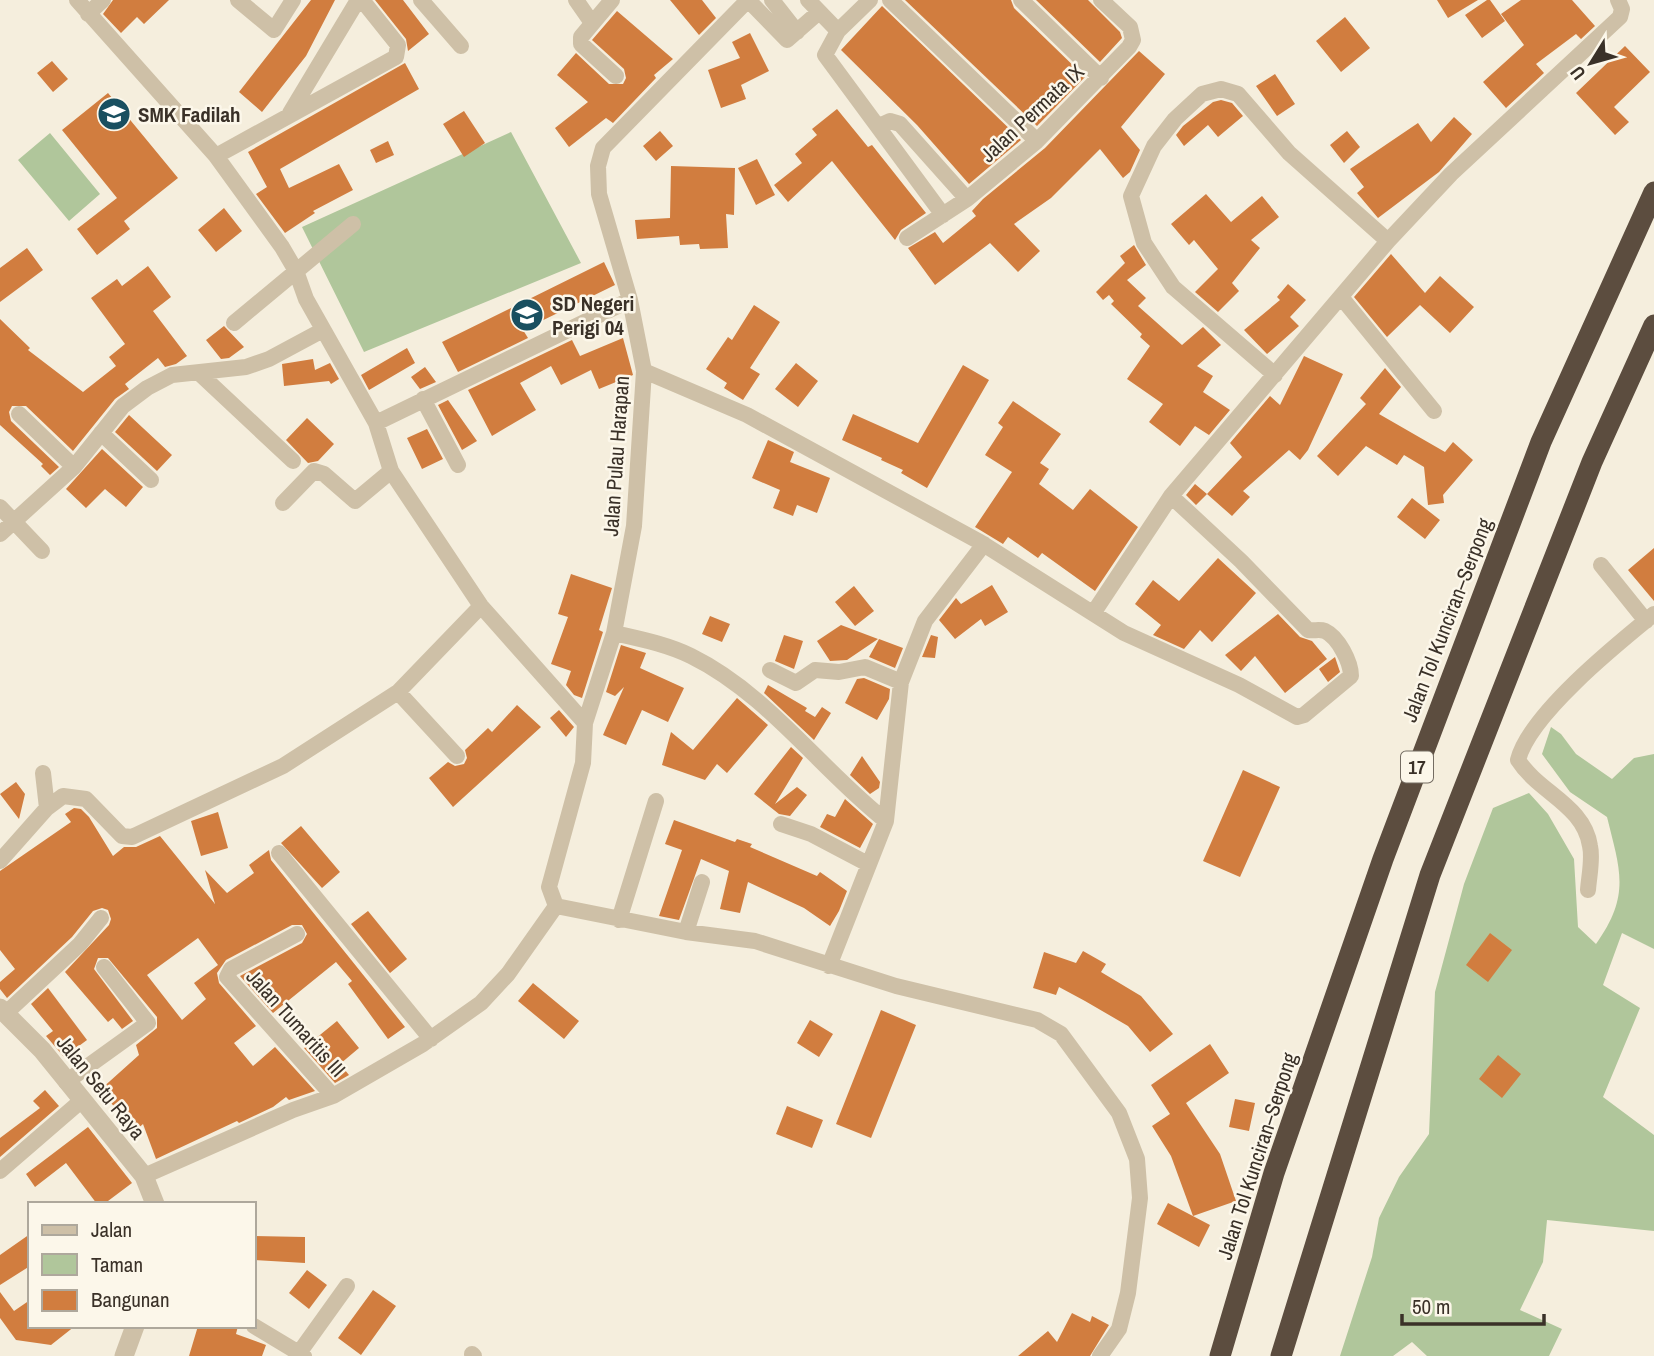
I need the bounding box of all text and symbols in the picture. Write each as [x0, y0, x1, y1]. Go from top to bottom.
north arrow [1556, 28, 1626, 98]
street label: Jalan Permata IX [974, 57, 1091, 169]
text: U [1564, 61, 1591, 86]
school or university icon: SMK Fadilah [95, 95, 133, 133]
place label: SMK Fadilah [138, 100, 241, 129]
place label: SD Negeri Perigi 04 [552, 289, 634, 342]
school or university icon: SD Negeri Perigi 04 [508, 296, 546, 334]
street label: Jalan Pulau Harapan [596, 375, 636, 537]
street label: Jalan Tol Kunciran–Serpong [1395, 514, 1499, 726]
road number: 17 [1401, 752, 1433, 782]
street label: Jalan Tumaritis III [240, 963, 352, 1083]
street label: Jalan Setu Raya [50, 1029, 152, 1146]
street label: Jalan Tol Kunciran–Serpong [1210, 1048, 1304, 1263]
legend [28, 1202, 256, 1328]
text: Jalan [91, 1215, 132, 1244]
text: Taman [91, 1250, 143, 1279]
scale bar [1402, 1282, 1544, 1326]
text: Bangunan [91, 1285, 170, 1314]
text: 50 m [1412, 1292, 1450, 1321]

